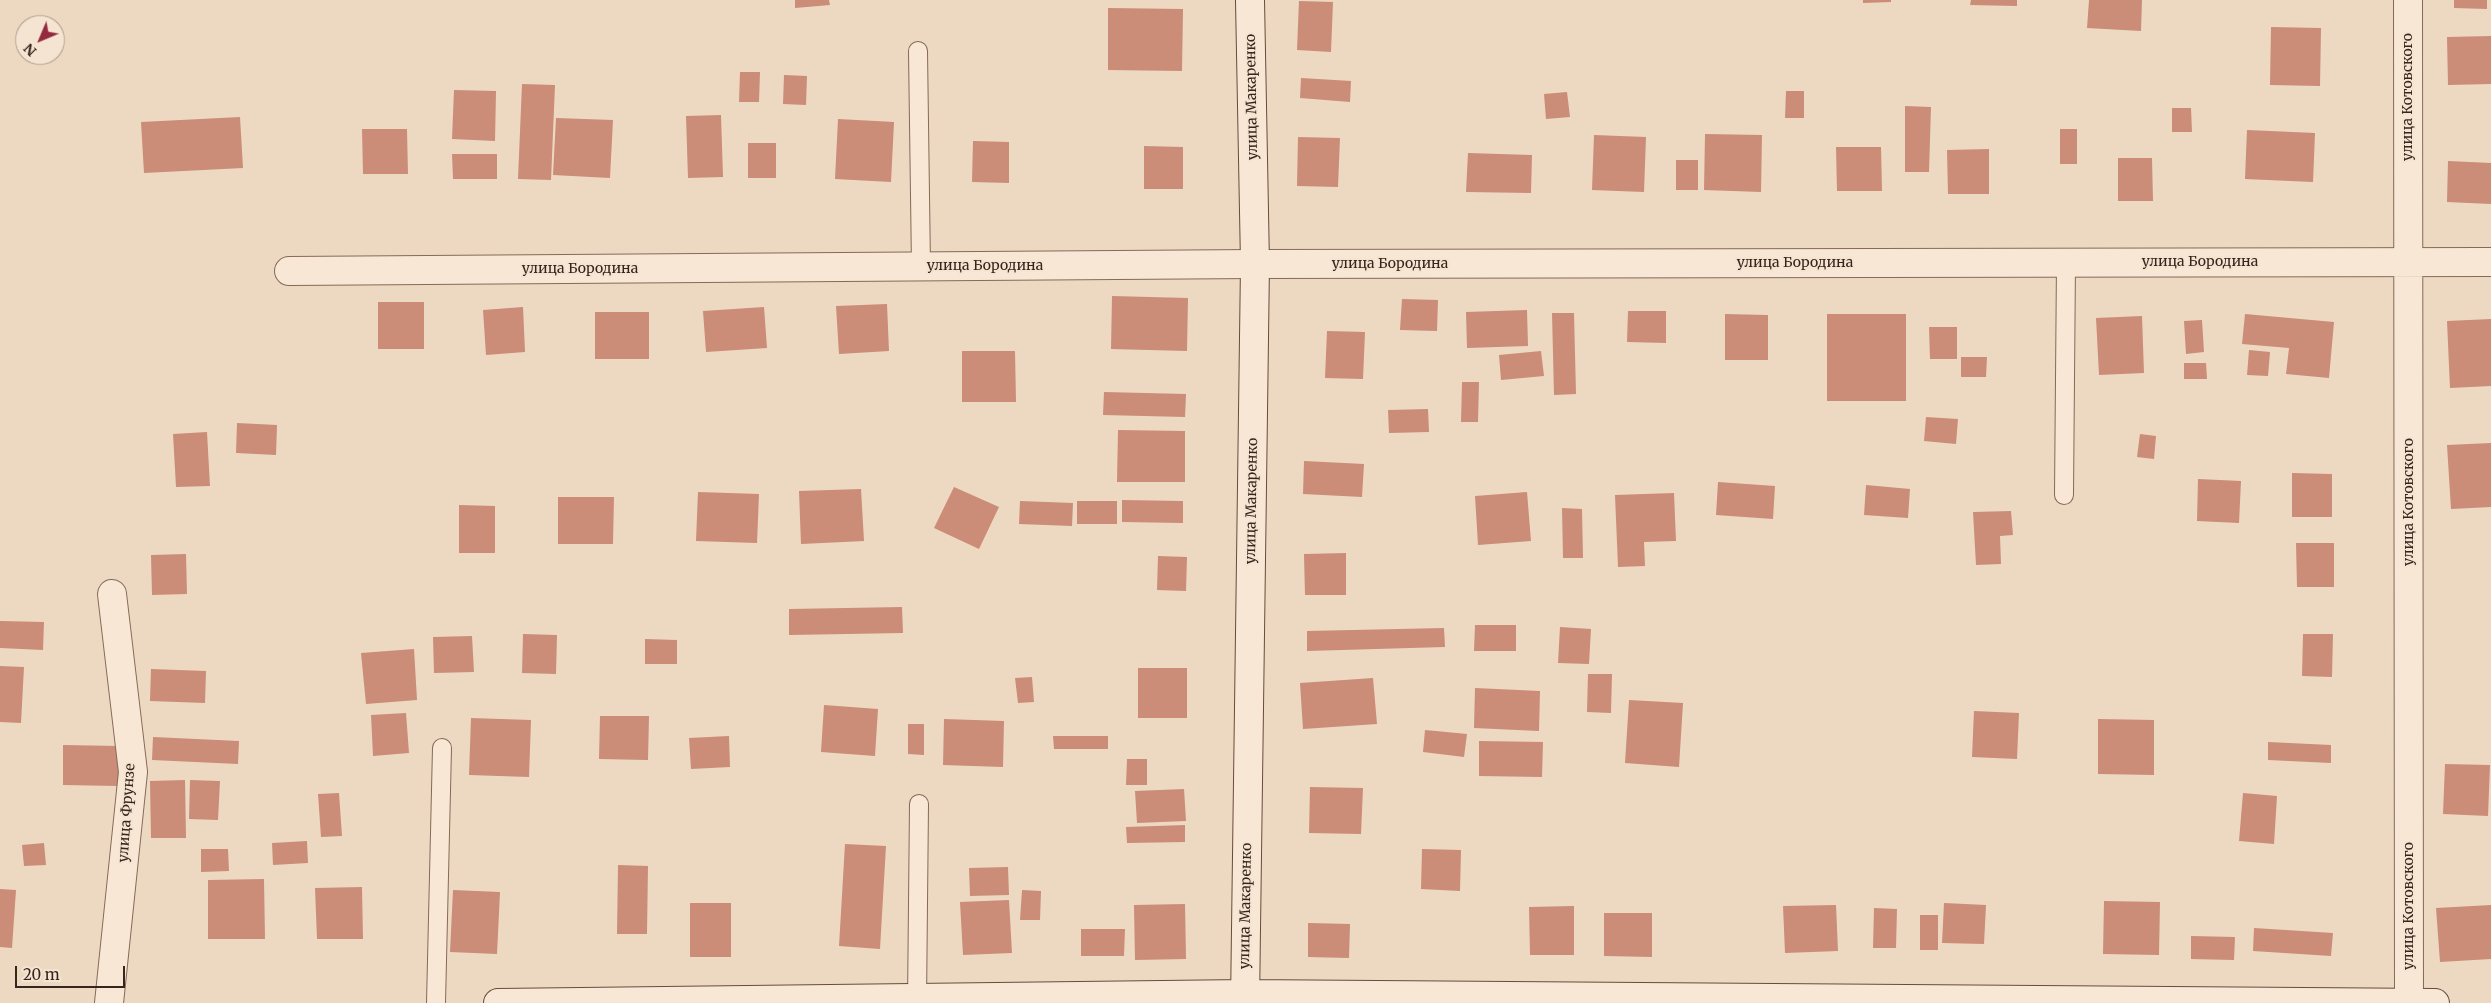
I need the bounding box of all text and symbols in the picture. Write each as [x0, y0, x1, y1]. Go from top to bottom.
north arrow [15, 15, 65, 65]
street label: улица Котовского [2400, 33, 2416, 161]
street label: улица Макаренко [1242, 34, 1262, 160]
text: N [20, 40, 40, 60]
street label: улица Бородина [2142, 254, 2258, 270]
street label: улица Бородина [1737, 255, 1853, 271]
street label: улица Бородина [1332, 256, 1448, 272]
street label: улица Бородина [927, 258, 1043, 274]
street label: улица Бородина [522, 261, 638, 277]
street label: улица Макаренко [1242, 438, 1262, 564]
street label: улица Котовского [2401, 438, 2417, 566]
street label: улица Фрунзе [115, 763, 139, 863]
street label: улица Котовского [2401, 842, 2417, 970]
street label: улица Макаренко [1236, 843, 1256, 969]
scale bar [18, 956, 128, 988]
text: 20 m [23, 965, 60, 984]

